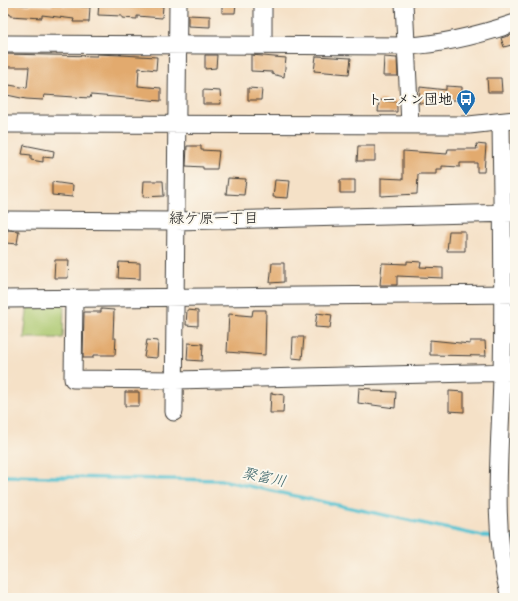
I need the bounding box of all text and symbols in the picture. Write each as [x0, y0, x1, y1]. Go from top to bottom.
place label: トーメン団地 [368, 87, 452, 112]
bus stop icon: トーメン団地 [455, 88, 477, 116]
district label: 緑ケ原一丁目 [169, 205, 259, 231]
water label: 聚富川 [239, 460, 289, 494]

